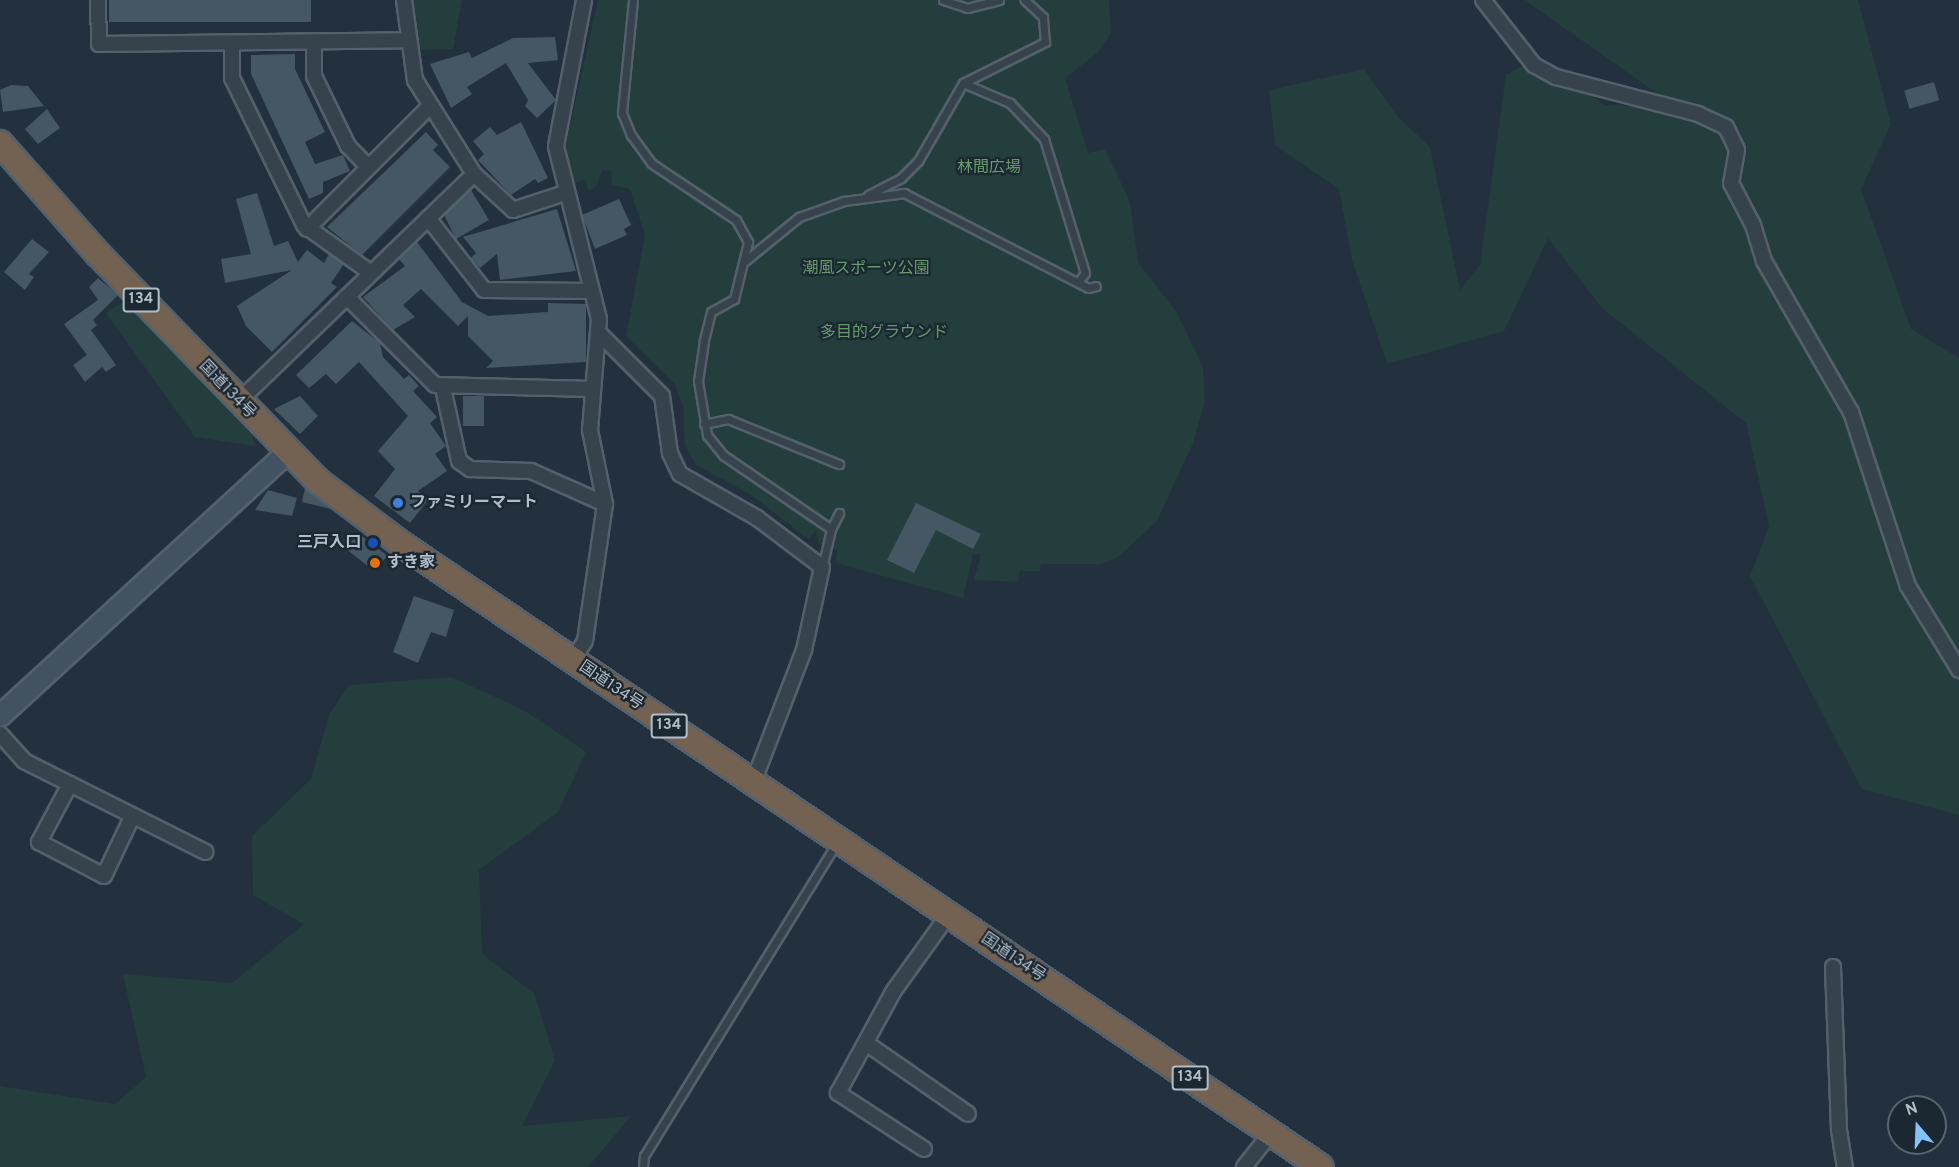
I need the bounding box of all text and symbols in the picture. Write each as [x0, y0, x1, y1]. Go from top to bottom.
park label: 林間広場 [957, 158, 1021, 178]
park label: 潮風スポーツ公園 [802, 259, 930, 279]
road number: 134 [122, 288, 160, 312]
park label: 多目的グラウンド [820, 323, 948, 343]
street label: 国道134号 [195, 357, 259, 423]
place label: ファミリーマート [410, 493, 538, 513]
marker: ファミリーマート [391, 496, 405, 510]
place label: 三戸入口 [297, 533, 361, 553]
marker: 三戸入口 [366, 536, 380, 550]
place label: すき家 [387, 553, 435, 573]
marker: すき家 [368, 556, 382, 570]
street label: 国道134号 [575, 657, 647, 715]
road number: 134 [650, 714, 688, 738]
street label: 国道134号 [977, 929, 1049, 987]
road number: 134 [1170, 1066, 1210, 1090]
north arrow [1887, 1095, 1947, 1155]
text: N [1903, 1099, 1920, 1121]

